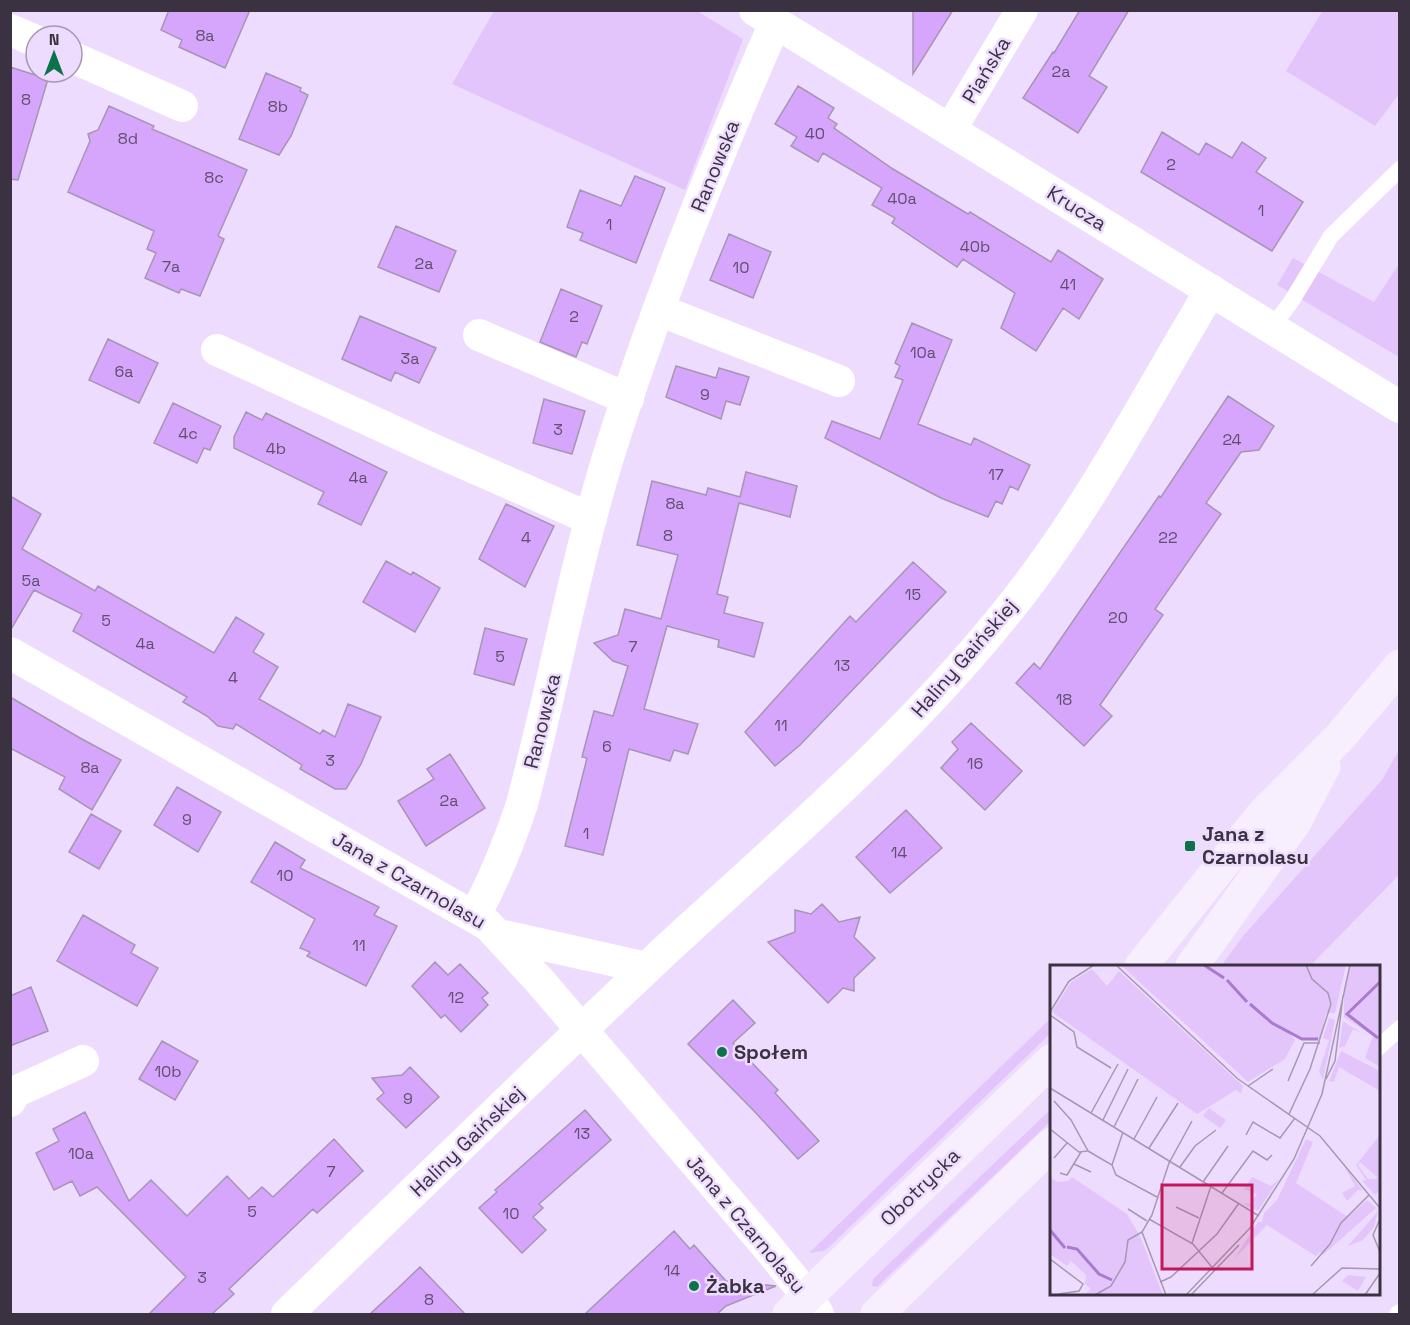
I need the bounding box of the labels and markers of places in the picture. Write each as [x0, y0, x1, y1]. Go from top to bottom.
place label: Jana z Czarnolasu [1202, 821, 1309, 870]
marker: Jana z Czarnolasu [1183, 839, 1197, 853]
place label: Społem [734, 1039, 808, 1065]
marker: Społem [715, 1045, 729, 1059]
place label: Żabka [706, 1273, 765, 1299]
marker: Żabka [687, 1279, 701, 1293]

